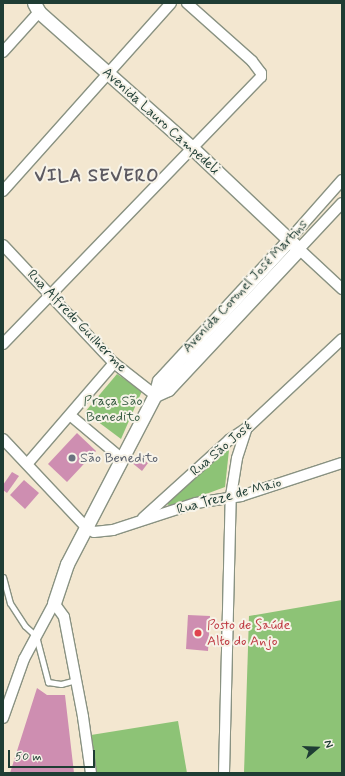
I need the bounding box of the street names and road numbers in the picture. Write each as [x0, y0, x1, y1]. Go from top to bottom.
street label: Avenida Lauro Campedeli [100, 65, 222, 177]
street label: Avenida Coronel José Martins [179, 216, 311, 356]
street label: Rua Alfredo Guilherme [24, 267, 130, 375]
street label: Rua São José [187, 418, 255, 480]
street label: Rua Treze de Maio [176, 474, 282, 518]

